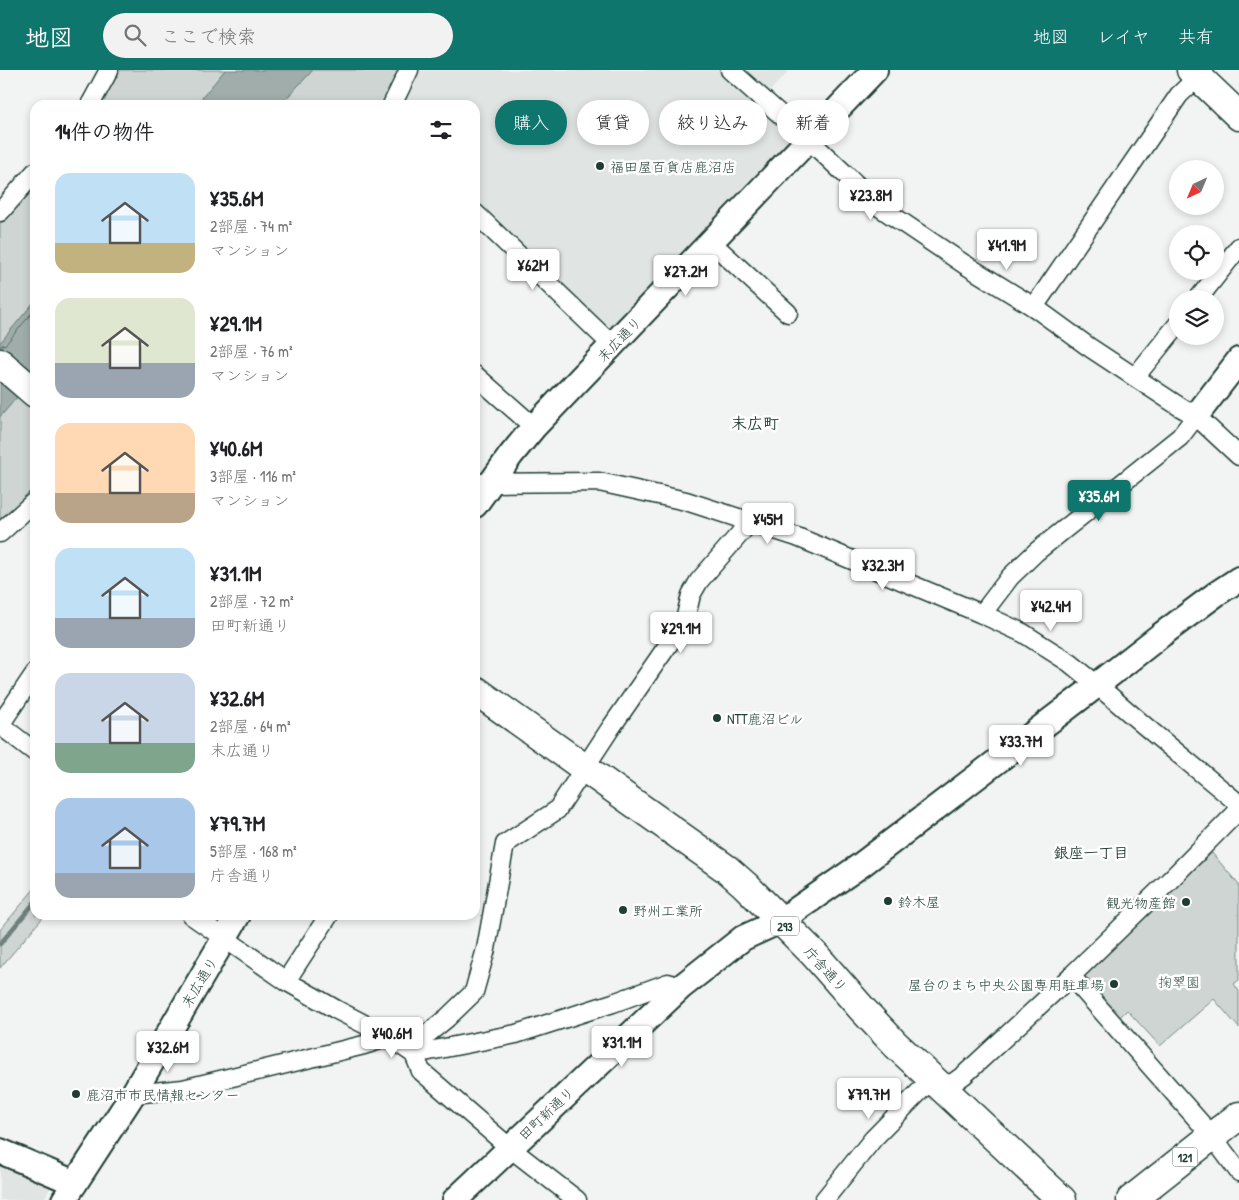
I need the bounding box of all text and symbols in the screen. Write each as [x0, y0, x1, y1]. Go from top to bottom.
search box [103, 13, 453, 58]
text: 地図 [25, 21, 73, 53]
icon: search [121, 21, 149, 49]
text: ここで検索 [161, 23, 256, 49]
text: 地図 [1033, 24, 1069, 49]
text: レイヤ [1097, 24, 1150, 49]
text: 共有 [1178, 24, 1214, 49]
chip: 購入 [495, 100, 567, 145]
chip: 賃貸 [577, 100, 649, 145]
chip: 絞り込み [659, 100, 767, 145]
chip: 新着 [777, 100, 849, 145]
icon: filters [427, 116, 455, 144]
text: 14件の物件 [55, 117, 155, 146]
place label: 福田屋百貨店鹿沼店 [610, 157, 736, 176]
marker: 福田屋百貨店鹿沼店 [594, 160, 606, 172]
north arrow [1169, 160, 1224, 215]
map controls [1169, 160, 1224, 345]
pin: ¥23.8M [830, 178, 912, 221]
text: ¥35.6M [210, 184, 263, 213]
text: ¥23.8M [850, 184, 892, 206]
icon: home [95, 193, 155, 253]
text: 2部屋 · 74 m² [210, 215, 292, 237]
button: locate [1169, 225, 1224, 280]
pin: ¥41.9M [966, 228, 1048, 271]
text: ¥41.9M [988, 234, 1026, 256]
text: マンション [210, 239, 289, 261]
pin: ¥62M [503, 248, 563, 291]
text: ¥62M [518, 254, 548, 276]
pin: ¥27.2M [645, 254, 727, 297]
text: ¥27.2M [664, 260, 708, 282]
button: layers [1169, 290, 1224, 345]
text: ¥29.1M [210, 309, 262, 338]
street label: 末広通り [593, 312, 645, 366]
icon: home [95, 318, 155, 378]
text: 2部屋 · 76 m² [210, 340, 293, 362]
text: マンション [210, 364, 289, 386]
district label: 末広町 [731, 412, 779, 434]
text: ¥40.6M [210, 434, 262, 463]
icon: home [95, 443, 155, 503]
text: 3部屋 · 116 m² [210, 465, 296, 487]
pin: ¥35.6M [1058, 480, 1140, 522]
text: ¥35.6M [1079, 485, 1119, 507]
text: マンション [210, 489, 289, 511]
pin: ¥45M [738, 502, 798, 545]
text: ¥45M [753, 508, 783, 530]
pin: ¥32.3M [842, 548, 924, 591]
text: ¥32.3M [862, 554, 904, 576]
text: ¥31.1M [210, 559, 261, 588]
icon: home [95, 568, 155, 628]
text: 2部屋 · 72 m² [210, 590, 294, 612]
pin: ¥42.4M [1010, 590, 1092, 632]
text: ¥42.4M [1031, 595, 1071, 617]
pin: ¥29.1M [640, 612, 722, 654]
text: 田町新通り [210, 614, 290, 636]
text: ¥29.1M [661, 617, 701, 639]
text: ¥32.6M [210, 684, 264, 713]
icon: home [95, 693, 155, 753]
place label: NTT鹿沼ビル [727, 709, 803, 728]
marker: NTT鹿沼ビル [711, 712, 723, 724]
text: 2部屋 · 64 m² [210, 715, 291, 737]
pin: ¥33.7M [980, 724, 1062, 767]
text: ¥33.7M [1000, 730, 1042, 752]
text: 末広通り [210, 739, 274, 761]
text: ¥79.7M [210, 809, 265, 838]
icon: home [95, 818, 155, 878]
text: 5部屋 · 168 m² [210, 840, 297, 862]
district label: 銀座一丁目 [1053, 842, 1129, 863]
text: 庁舎通り [210, 864, 274, 886]
place label: 鈴木屋 [898, 892, 940, 911]
place label: 観光物産館 [1106, 893, 1176, 912]
marker: 鈴木屋 [882, 895, 894, 907]
marker: 観光物産館 [1180, 896, 1192, 908]
place label: 野州工業所 [633, 901, 703, 920]
marker: 野州工業所 [617, 904, 629, 916]
road number: 293 [771, 916, 799, 936]
street label: 庁舎通り [800, 942, 852, 996]
street label: 末広通り [176, 953, 222, 1011]
park label: 掬翠園 [1158, 972, 1200, 991]
place label: 屋台のまち中央公園専用駐車場 [908, 975, 1104, 994]
marker: 屋台のまち中央公園専用駐車場 [1108, 978, 1120, 990]
pin: ¥40.6M [351, 1016, 433, 1059]
text: ¥40.6M [372, 1022, 412, 1044]
pin: ¥31.1M [581, 1026, 663, 1068]
pin: ¥32.6M [127, 1030, 209, 1073]
text: ¥31.1M [602, 1031, 642, 1053]
text: ¥32.6M [147, 1036, 189, 1058]
pin: ¥79.7M [828, 1078, 910, 1120]
street label: 田町新通り [514, 1082, 578, 1144]
text: ¥79.7M [848, 1083, 890, 1105]
place label: 鹿沼市市民情報センター [86, 1085, 239, 1104]
marker: 鹿沼市市民情報センター [70, 1088, 82, 1100]
road number: 121 [1172, 1148, 1198, 1166]

